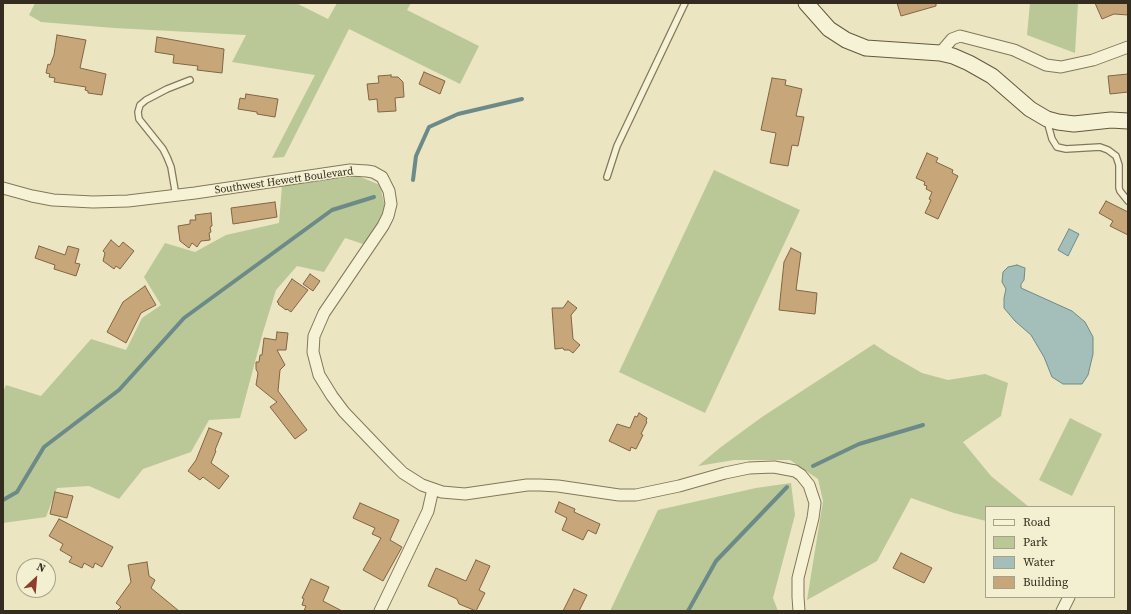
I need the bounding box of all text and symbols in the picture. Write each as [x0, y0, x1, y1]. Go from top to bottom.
street label: Southwest Hewett Boulevard [214, 165, 354, 197]
legend [985, 506, 1115, 598]
text: Road [1023, 514, 1050, 530]
text: Park [1023, 534, 1048, 550]
text: Water [1023, 554, 1055, 570]
north arrow [16, 558, 56, 598]
text: N [34, 559, 48, 576]
text: Building [1023, 574, 1068, 590]

